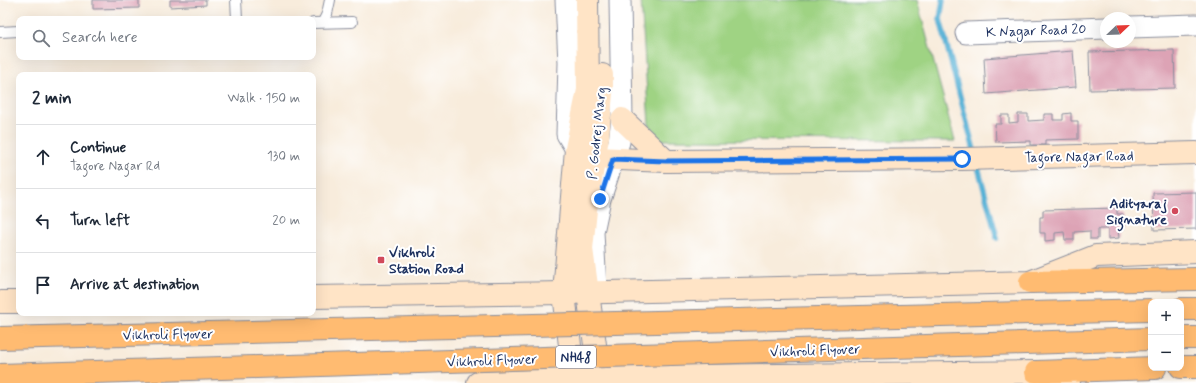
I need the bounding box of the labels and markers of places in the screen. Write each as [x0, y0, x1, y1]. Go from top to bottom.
place label: Adityaraj Signature [1106, 195, 1167, 232]
marker: Adityaraj Signature [1170, 206, 1180, 216]
place label: Vikhroli Station Road [389, 244, 464, 278]
marker: Vikhroli Station Road [376, 255, 386, 265]

